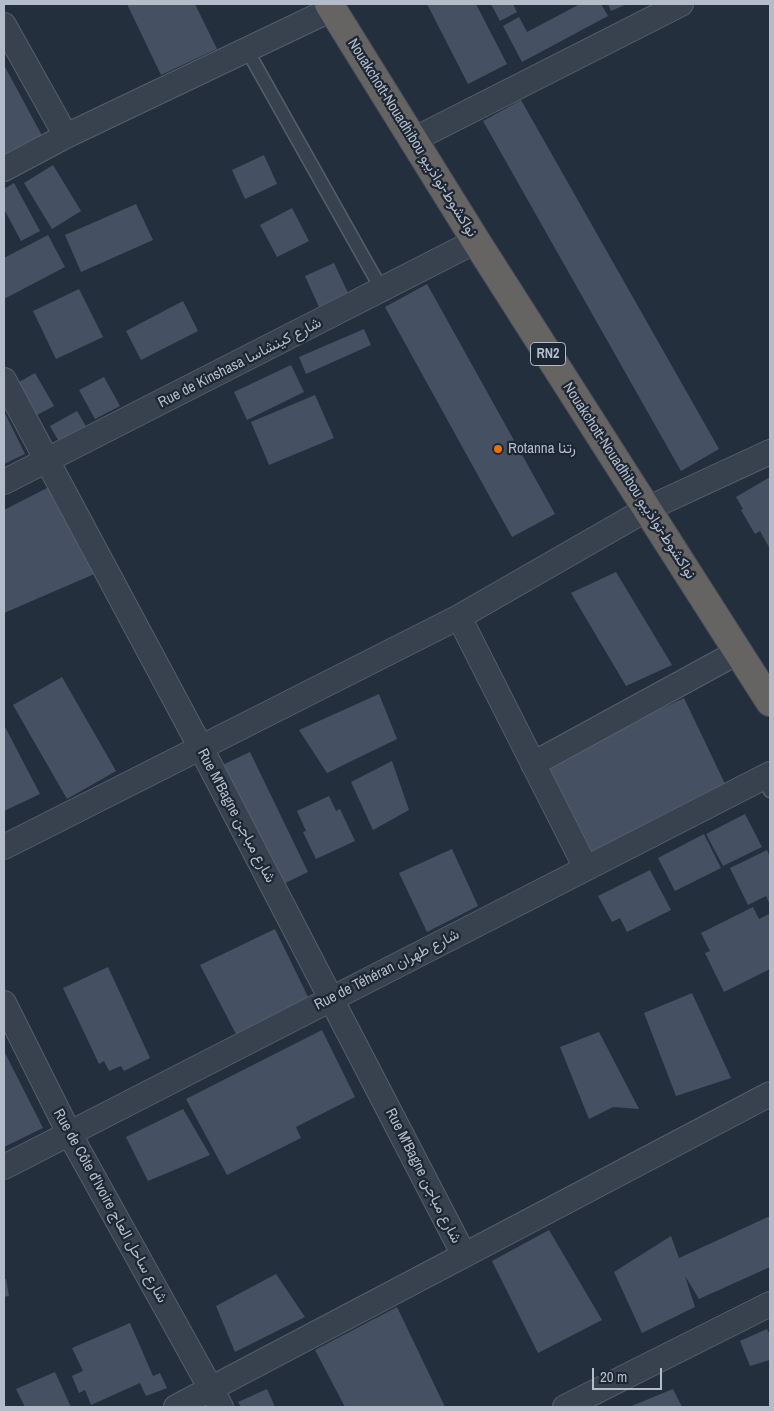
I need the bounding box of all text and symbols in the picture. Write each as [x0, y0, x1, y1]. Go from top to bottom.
street label: Nouakchott-Nouadhibou نواكشوط-نواذيبو [343, 35, 481, 241]
street label: Rue de Kinshasa شارع كينشاسا [155, 314, 325, 412]
road number: RN2 [530, 342, 566, 366]
street label: Nouakchott-Nouadhibou نواكشوط-نواذيبو [559, 379, 699, 583]
place label: Rotanna رتنا [508, 440, 576, 458]
marker: Rotanna رتنا [492, 443, 504, 455]
street label: Rue M'Bagne شارع مباجن [193, 746, 279, 886]
street label: Rue de Téhéran شارع طهران [312, 926, 462, 1014]
street label: Rue M'Bagne شارع مباجن [381, 1105, 465, 1247]
street label: Rue de Côte d'Ivoire شارع ساحل العاج [49, 1106, 171, 1306]
scale bar [594, 1358, 664, 1390]
text: 20 m [600, 1366, 627, 1387]

